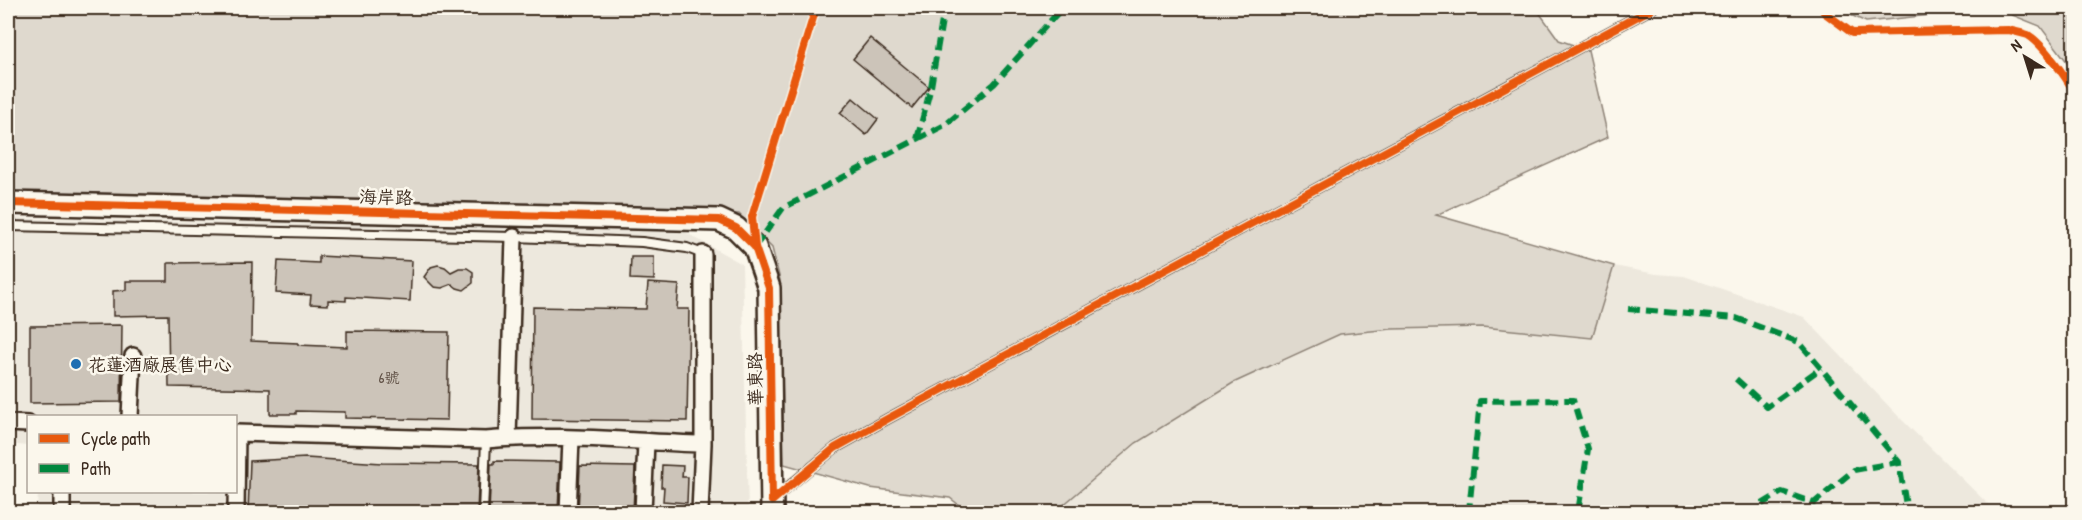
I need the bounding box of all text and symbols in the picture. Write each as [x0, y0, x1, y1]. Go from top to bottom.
north arrow [1995, 27, 2055, 87]
text: N [2006, 34, 2026, 56]
street label: 海岸路 [359, 184, 413, 210]
place label: 花蓮酒廠展售中心 [88, 352, 232, 377]
street label: 華東路 [742, 352, 768, 406]
marker: 花蓮酒廠展售中心 [69, 357, 83, 371]
house number: 6號 [379, 367, 400, 388]
legend [27, 415, 237, 493]
text: Cycle path [81, 426, 151, 451]
text: Path [81, 456, 111, 481]

